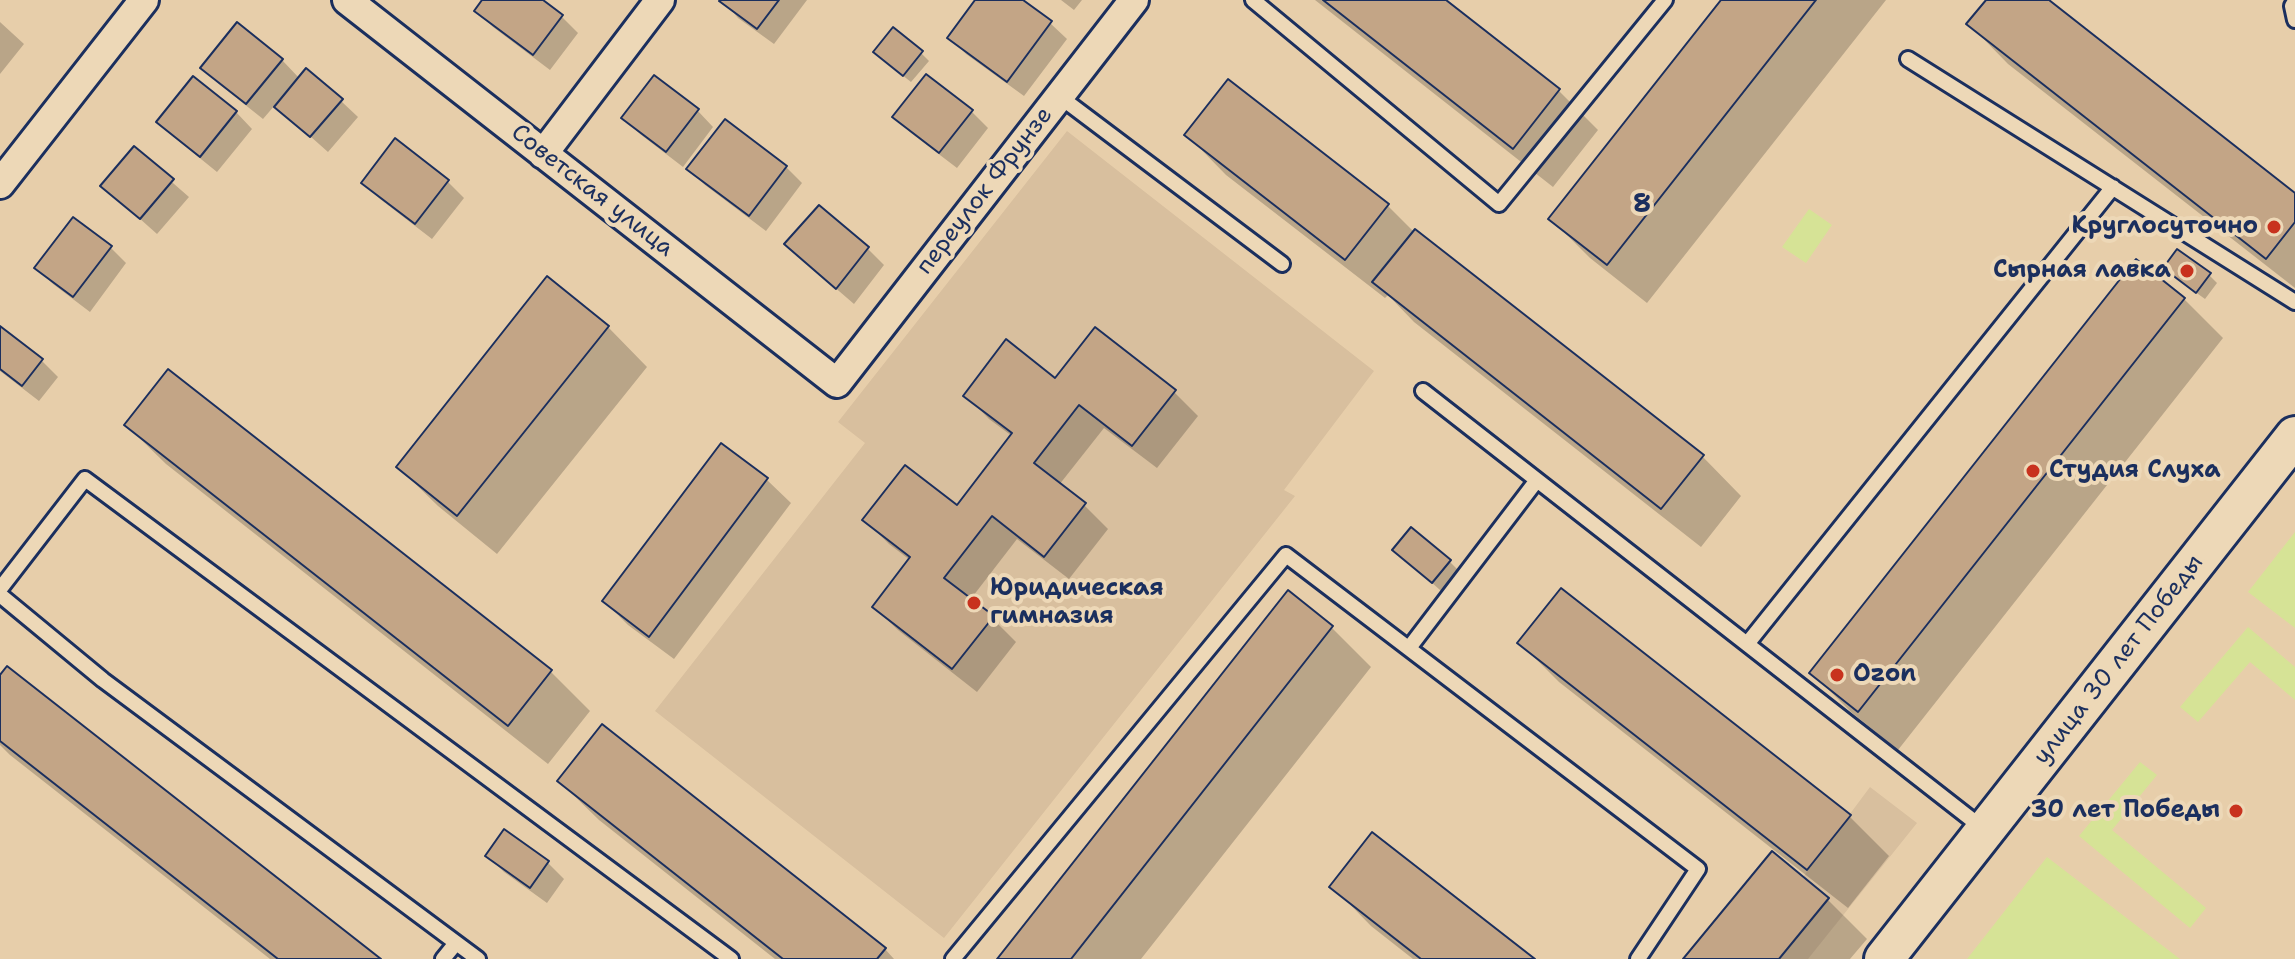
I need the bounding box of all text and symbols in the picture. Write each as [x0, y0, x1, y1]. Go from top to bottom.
street label: переулок Фрунзе [911, 102, 1059, 280]
street label: Советская улица [505, 119, 679, 263]
district label: 8 [1633, 189, 1651, 221]
place label: Круглосуточно [2071, 213, 2258, 241]
marker: Круглосуточно [2265, 218, 2283, 236]
place label: Сырная лавка [1993, 257, 2171, 285]
marker: Сырная лавка [2178, 262, 2196, 280]
place label: Студия Слуха [2049, 457, 2221, 485]
marker: Студия Слуха [2024, 462, 2042, 480]
street label: улица 30 лет Победы [2028, 549, 2210, 771]
place label: Юридическая гимназия [990, 575, 1164, 631]
marker: Юридическая гимназия [965, 594, 983, 612]
place label: Ozon [1853, 661, 1916, 689]
marker: Ozon [1828, 666, 1846, 684]
place label: 30 лет Победы [2031, 797, 2220, 825]
marker: 30 лет Победы [2227, 802, 2245, 820]

